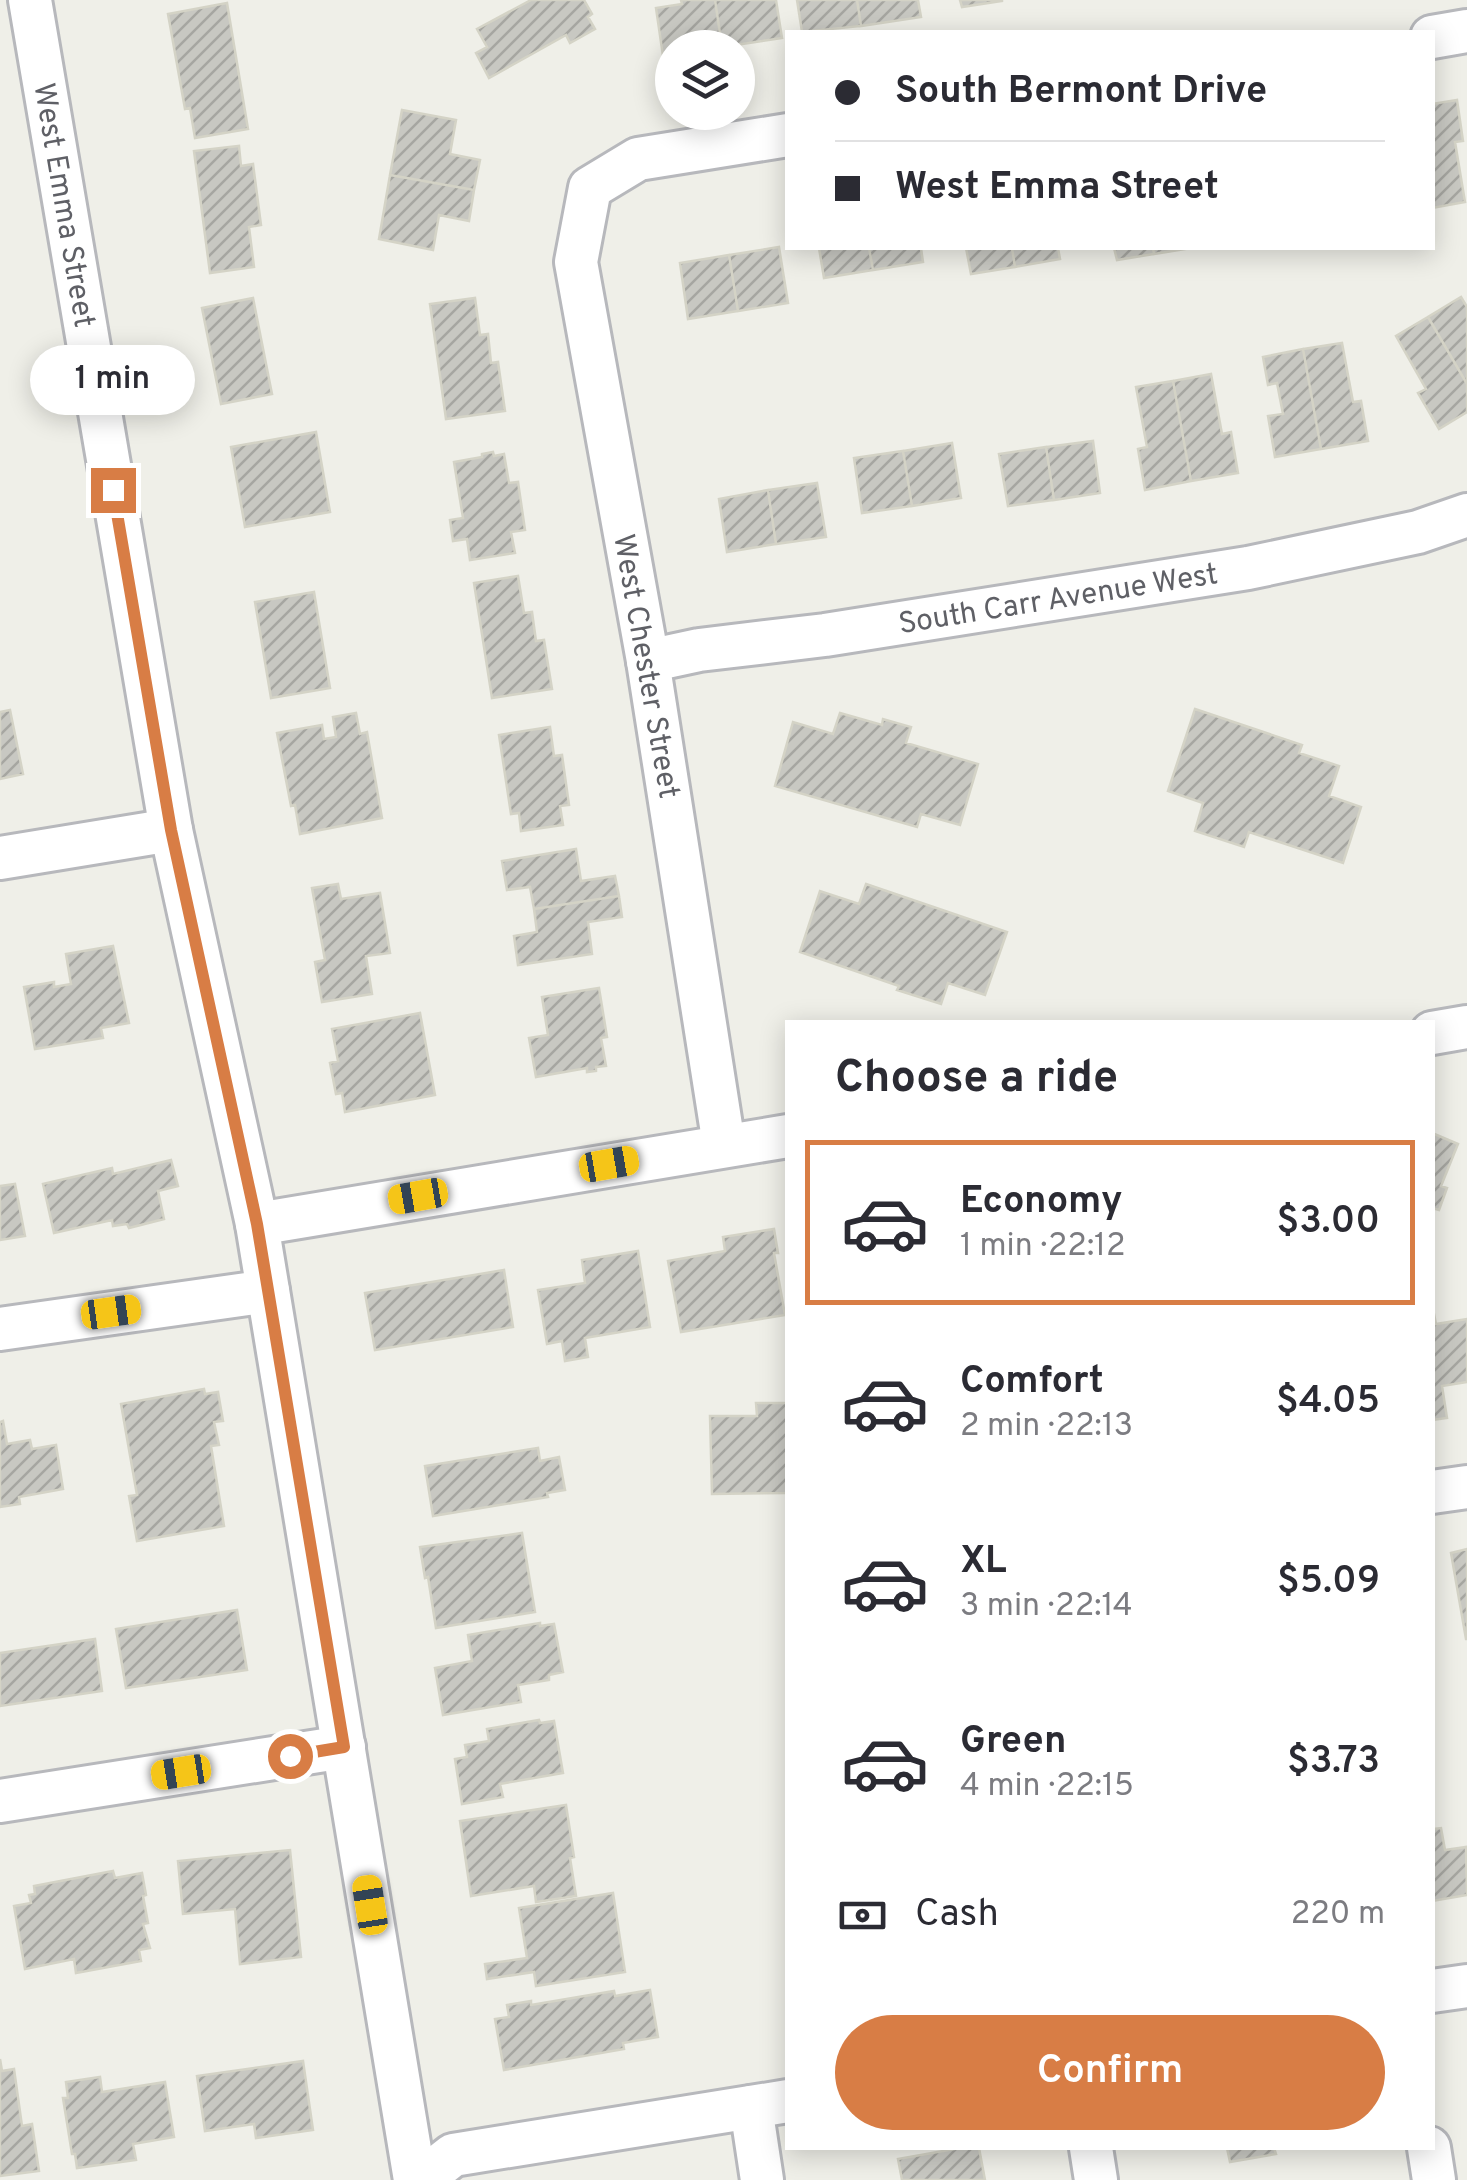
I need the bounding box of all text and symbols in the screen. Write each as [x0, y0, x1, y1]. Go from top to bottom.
map controls [655, 30, 755, 130]
button: layers [655, 30, 755, 130]
text: South Bermont Drive [895, 68, 1267, 117]
street label: West Emma Street [23, 80, 101, 330]
text: West Emma Street [895, 164, 1219, 213]
callout: 1 min [31, 345, 196, 415]
text: 1 min [75, 360, 150, 400]
route end [91, 468, 136, 513]
street label: West Chester Street [603, 531, 686, 801]
street label: South Carr Avenue West [896, 557, 1221, 644]
text: Choose a ride [835, 1051, 1118, 1108]
car [577, 1144, 641, 1184]
car [386, 1176, 450, 1216]
icon: car [840, 1178, 930, 1268]
text: Economy [960, 1178, 1122, 1227]
text: $3.00 [1276, 1198, 1380, 1247]
text: 1 min · 22:12 [960, 1227, 1126, 1267]
car [79, 1293, 143, 1331]
icon: car [840, 1358, 930, 1448]
text: Comfort [960, 1358, 1104, 1407]
text: $4.05 [1276, 1378, 1380, 1427]
text: 2 min · 22:13 [960, 1407, 1133, 1447]
icon: car [840, 1538, 930, 1628]
text: XL [960, 1538, 1007, 1587]
text: $5.09 [1277, 1558, 1380, 1607]
text: 3 min · 22:14 [960, 1587, 1133, 1627]
icon: car [840, 1718, 930, 1808]
text: Green [960, 1718, 1066, 1767]
route start [268, 1734, 313, 1779]
text: $3.73 [1287, 1738, 1380, 1787]
car [149, 1752, 213, 1792]
text: 4 min · 22:15 [960, 1767, 1134, 1807]
car [350, 1873, 390, 1937]
icon: cash [835, 1888, 890, 1943]
text: Cash [915, 1891, 999, 1940]
text: 220 m [1291, 1895, 1385, 1935]
button: Confirm [835, 2015, 1385, 2130]

